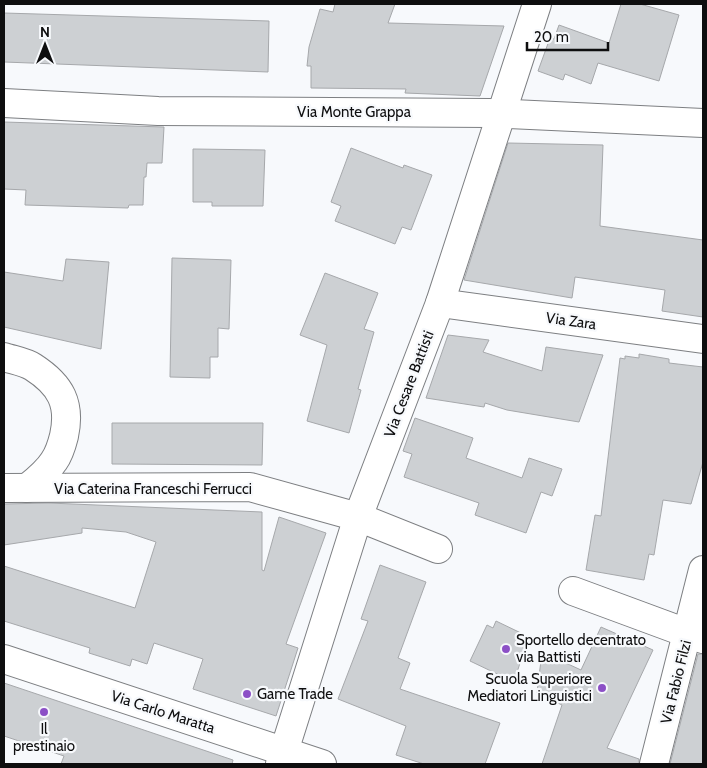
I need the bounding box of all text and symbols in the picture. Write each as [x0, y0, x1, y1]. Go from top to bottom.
north arrow [20, 20, 70, 70]
scale bar [527, 20, 608, 52]
text: N [40, 23, 50, 41]
text: 20 m [534, 28, 569, 46]
street label: Via Monte Grappa [297, 103, 412, 121]
street label: Via Zara [545, 309, 598, 334]
street label: Via Cesare Battisti [380, 328, 438, 440]
street label: Via Caterina Franceschi Ferrucci [54, 480, 252, 498]
place label: Sportello decentrato via Battisti [516, 631, 646, 666]
street label: Via Fabio Filzi [657, 638, 695, 726]
marker: Sportello decentrato via Battisti [500, 643, 512, 655]
place label: Scuola Superiore Mediatori Linguistici [467, 670, 592, 705]
marker: Scuola Superiore Mediatori Linguistici [596, 682, 608, 694]
place label: Game Trade [257, 685, 333, 703]
street label: Via Carlo Maratta [109, 687, 218, 738]
marker: Game Trade [241, 688, 253, 700]
marker: Il prestinaio [38, 706, 50, 718]
place label: Il prestinaio [13, 720, 75, 755]

